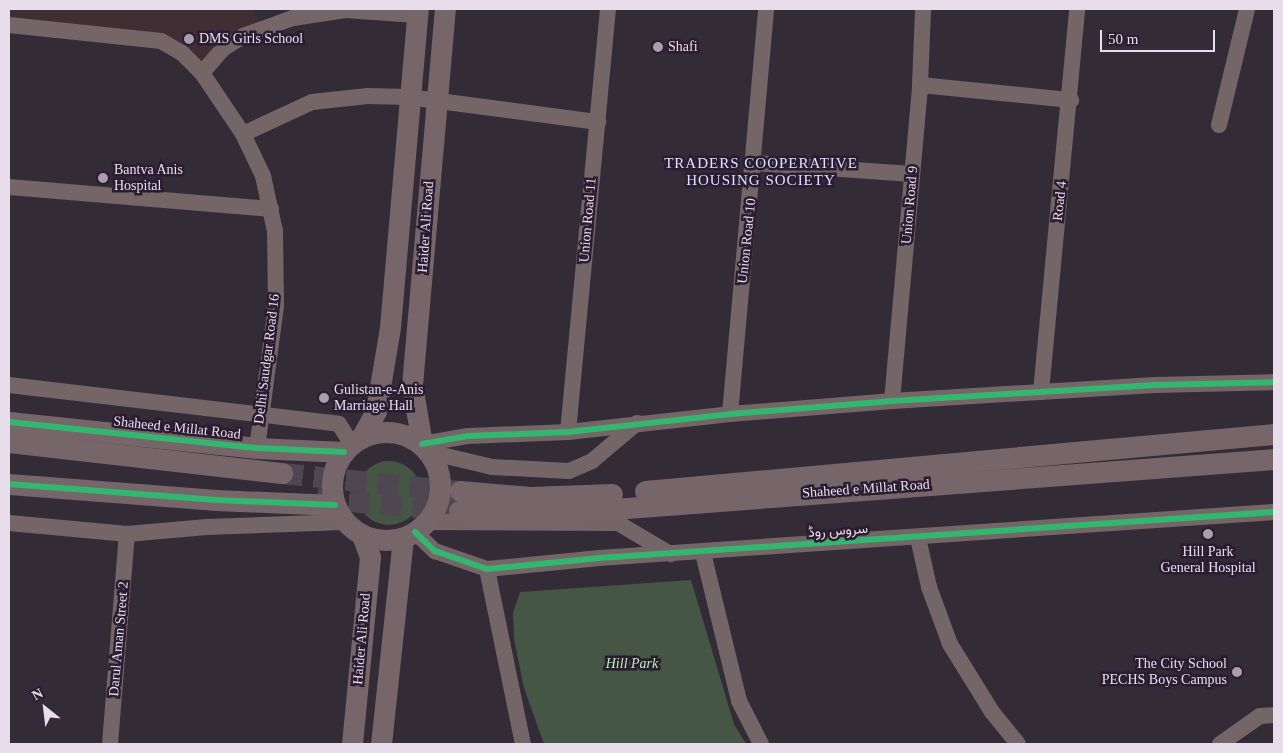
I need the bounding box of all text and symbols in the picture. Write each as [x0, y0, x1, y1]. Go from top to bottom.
scale bar [1103, 20, 1218, 52]
place label: DMS Girls School [199, 31, 303, 47]
text: 50 m [1108, 31, 1138, 47]
marker: DMS Girls School [183, 33, 195, 45]
place label: Shafi [668, 39, 698, 55]
marker: Shafi [652, 41, 664, 53]
district label: TRADERS COOPERATIVE HOUSING SOCIETY [662, 154, 860, 189]
place label: Bantva Anis Hospital [114, 162, 184, 194]
street label: Union Road 9 [898, 165, 922, 245]
marker: Bantva Anis Hospital [96, 171, 110, 185]
street label: Union Road 11 [576, 177, 600, 263]
street label: Haider Ali Road [414, 180, 438, 274]
street label: Road 4 [1050, 180, 1070, 222]
street label: Union Road 10 [734, 198, 760, 284]
street label: Delhi Saudgar Road 16 [251, 293, 283, 425]
place label: Gulistan-e-Anis Marriage Hall [334, 382, 423, 414]
marker: Gulistan-e-Anis Marriage Hall [318, 392, 330, 404]
street label: Shaheed e Millat Road [113, 413, 241, 443]
street label: Shaheed e Millat Road [802, 476, 930, 502]
street label: سروس روڈ [807, 521, 869, 541]
marker: Hill Park General Hospital [1201, 527, 1215, 541]
place label: Hill Park General Hospital [1160, 544, 1256, 576]
street label: Darul Aman Street 2 [106, 580, 132, 698]
street label: Haider Ali Road [350, 592, 374, 686]
park label: Hill Park [606, 656, 658, 672]
place label: The City School PECHS Boys Campus [1102, 656, 1227, 689]
marker: The City School PECHS Boys Campus [1231, 666, 1243, 678]
north arrow [20, 683, 70, 733]
text: N [29, 685, 46, 703]

